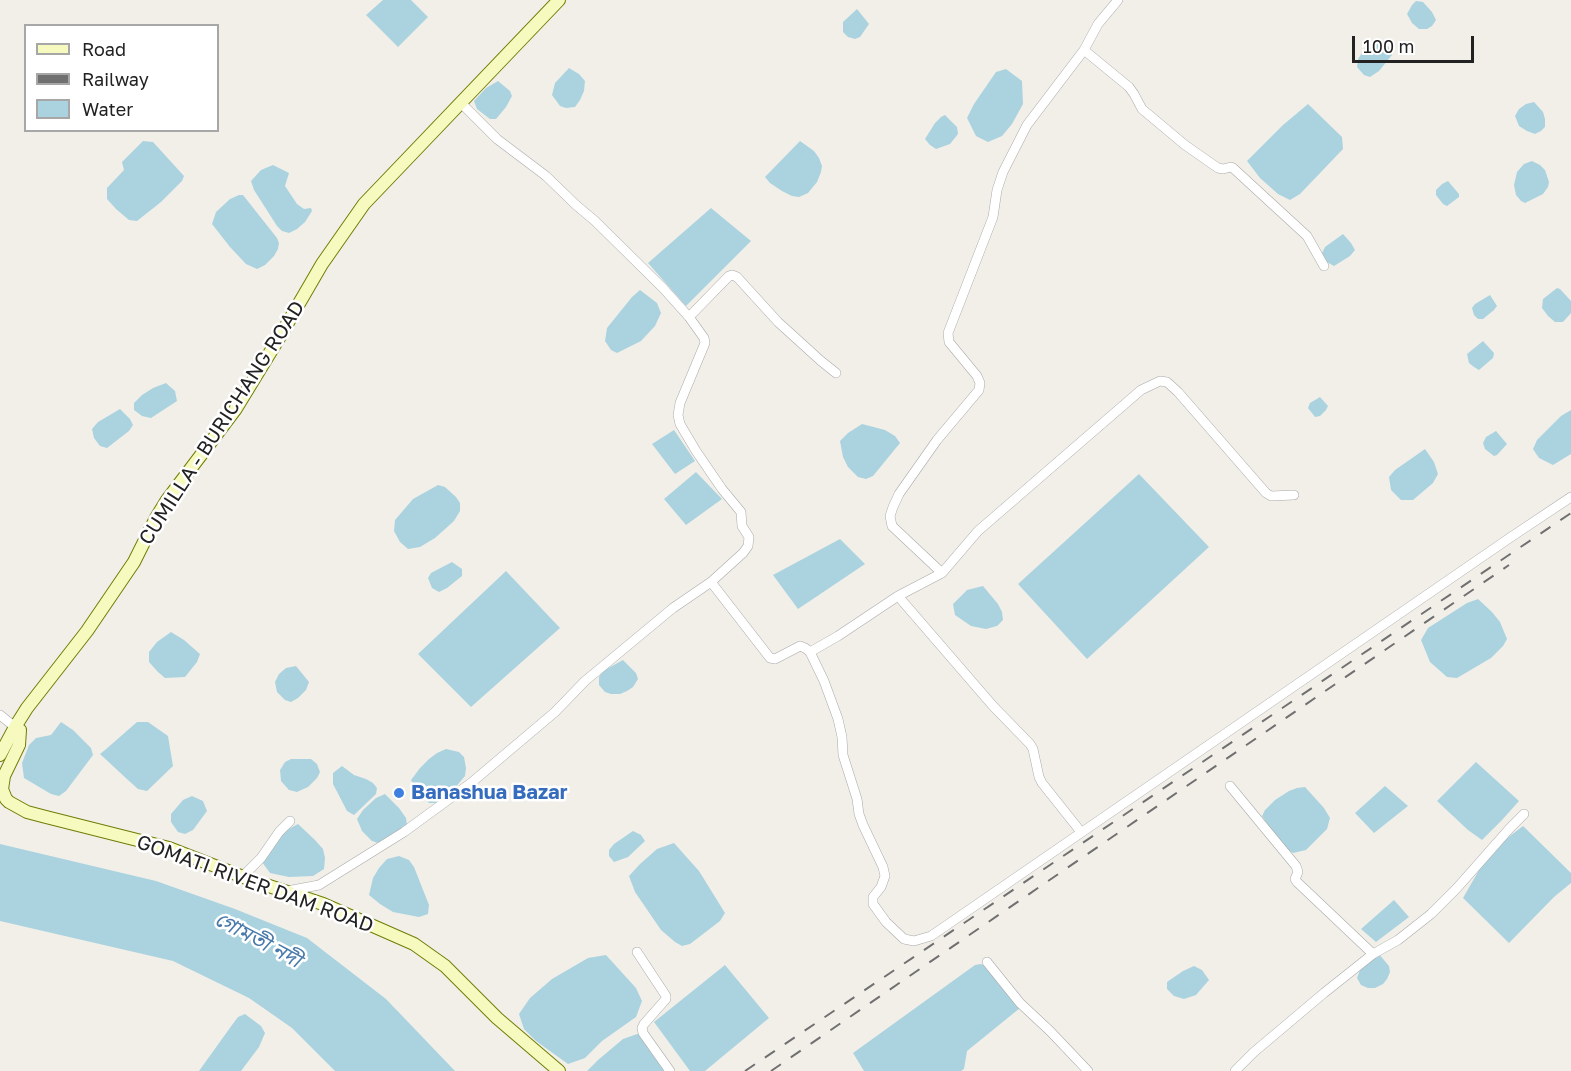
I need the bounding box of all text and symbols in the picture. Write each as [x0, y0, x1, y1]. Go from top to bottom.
legend [24, 24, 219, 132]
scale bar [1355, 24, 1476, 62]
text: 100 m [1363, 35, 1414, 57]
text: Road [82, 38, 126, 60]
text: Railway [82, 68, 149, 90]
text: Water [82, 98, 133, 120]
street label: CUMILLA - BURICHANG ROAD [134, 297, 310, 549]
place label: Banashua Bazar [411, 781, 567, 805]
marker: Banashua Bazar [392, 786, 406, 800]
street label: GOMATI RIVER DAM ROAD [133, 830, 377, 938]
water label: গোমতী নদী [210, 907, 306, 973]

